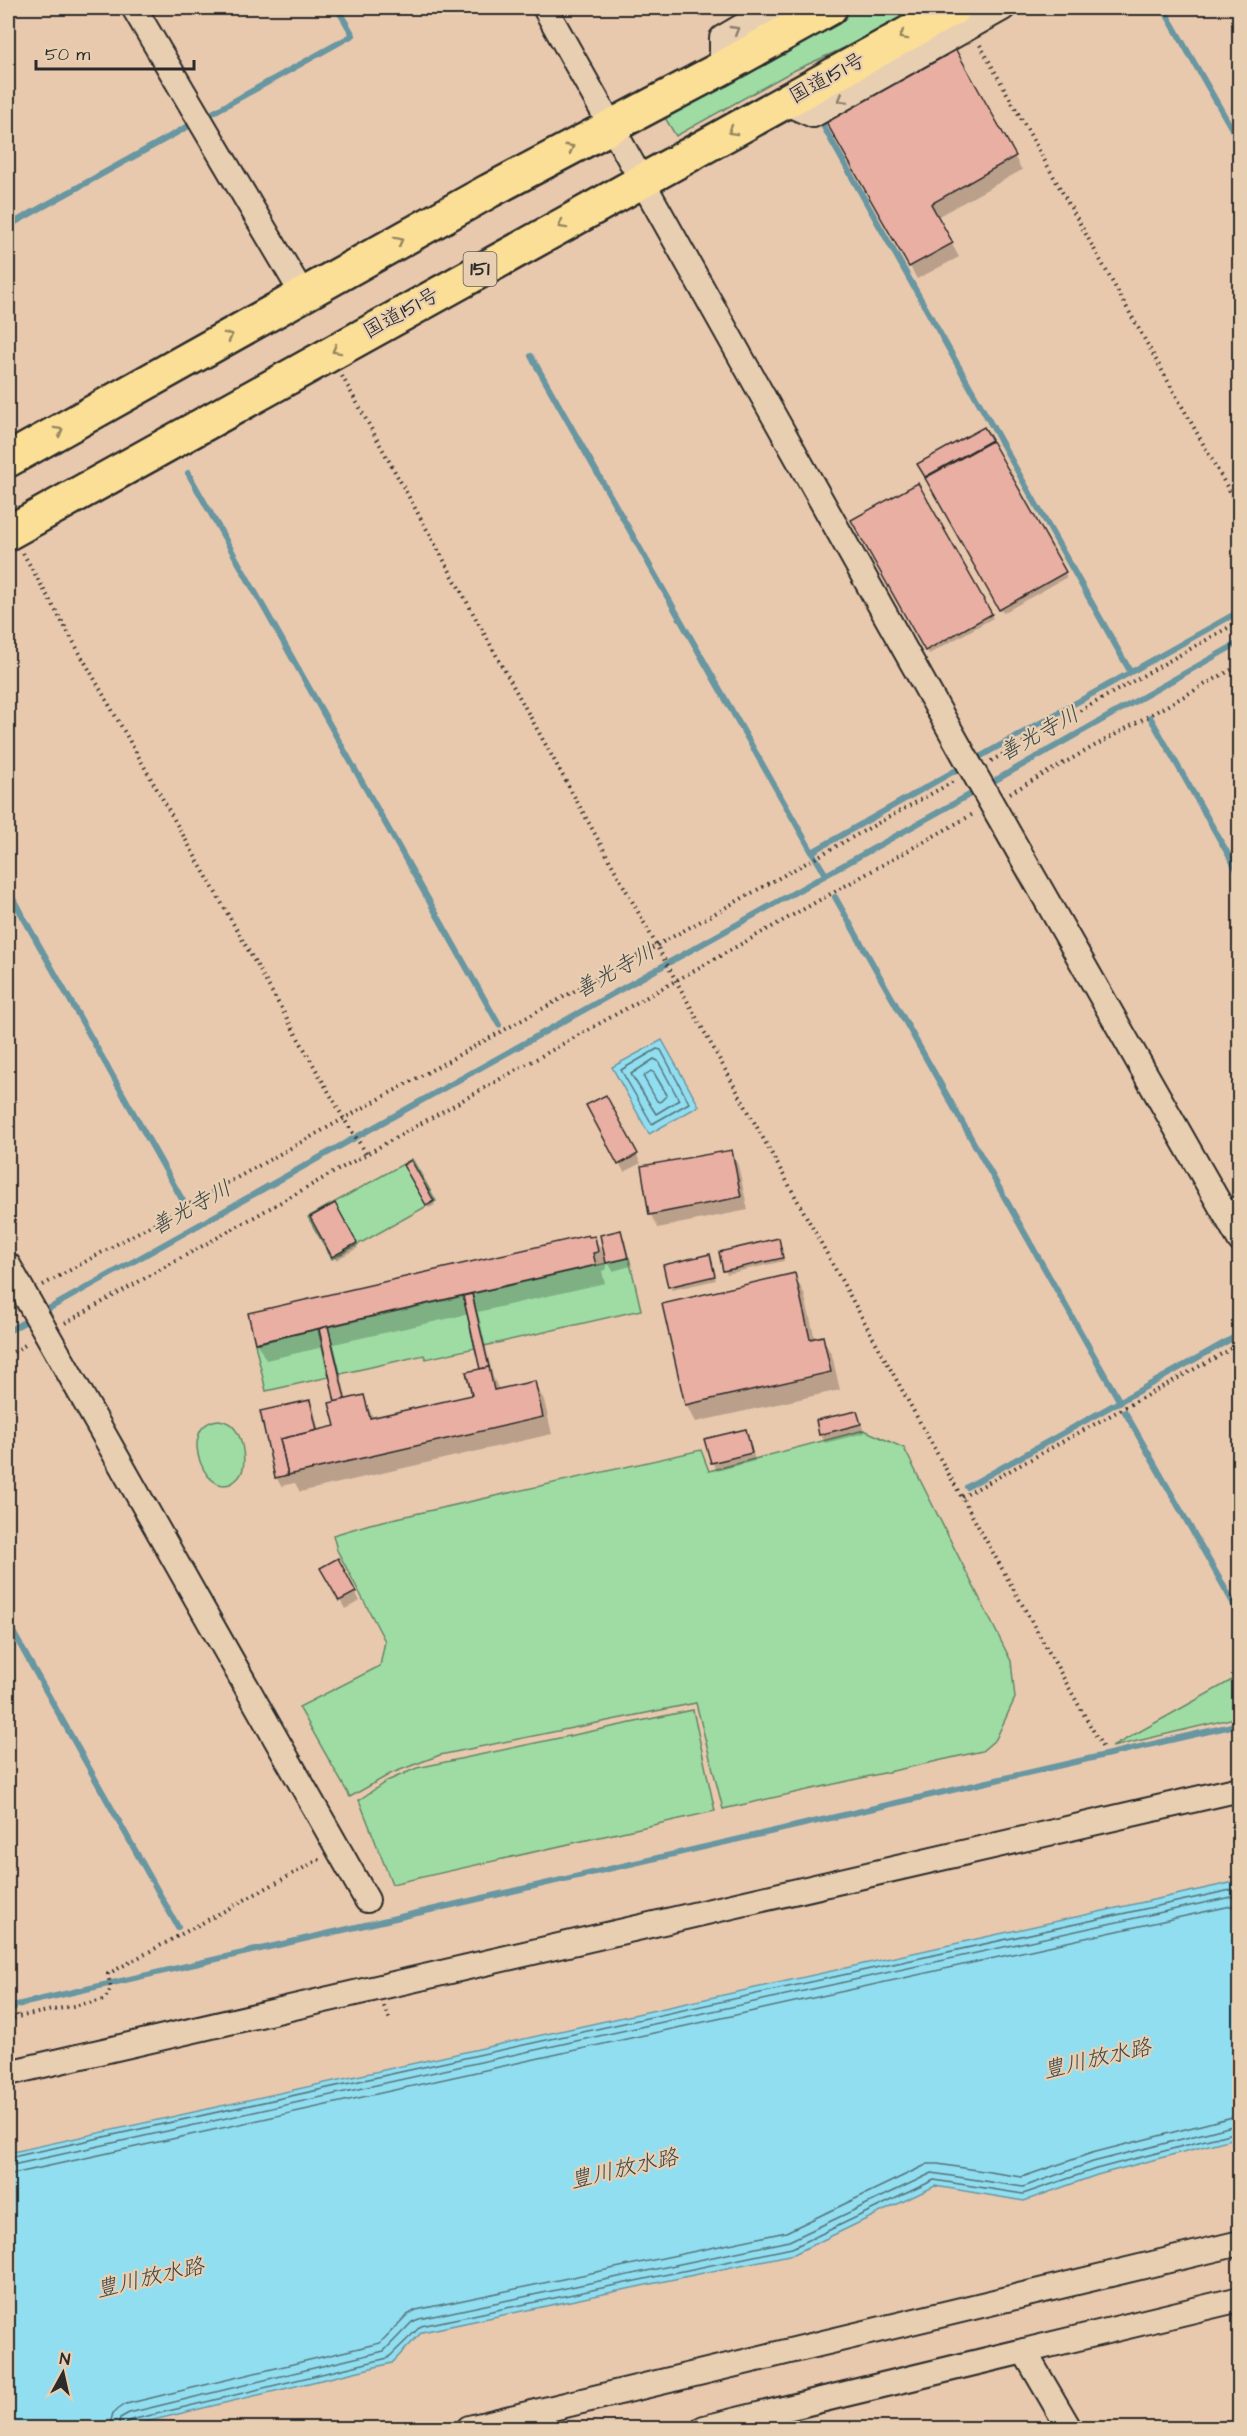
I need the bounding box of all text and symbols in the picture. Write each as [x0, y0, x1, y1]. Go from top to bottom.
one-way arrow [729, 26, 739, 38]
one-way arrow [899, 29, 909, 40]
scale bar [36, 33, 194, 71]
text: 50 m [45, 42, 90, 67]
street label: 国道151号 [784, 45, 870, 111]
one-way arrow [838, 91, 848, 103]
one-way arrow [728, 124, 739, 135]
one-way arrow [564, 144, 575, 155]
one-way arrow [557, 218, 568, 229]
one-way arrow [393, 237, 403, 248]
road number: 151 [464, 252, 496, 286]
street label: 国道151号 [358, 280, 444, 346]
one-way arrow [222, 331, 233, 343]
one-way arrow [332, 342, 342, 354]
one-way arrow [52, 427, 63, 438]
water label: 善光寺川 [993, 699, 1085, 769]
water label: 善光寺川 [569, 936, 661, 1006]
water label: 善光寺川 [145, 1173, 237, 1243]
water label: 豊川放水路 [1040, 2031, 1156, 2086]
water label: 豊川放水路 [567, 2141, 683, 2196]
water label: 豊川放水路 [93, 2250, 209, 2305]
north arrow [33, 2343, 93, 2403]
text: N [58, 2348, 71, 2371]

